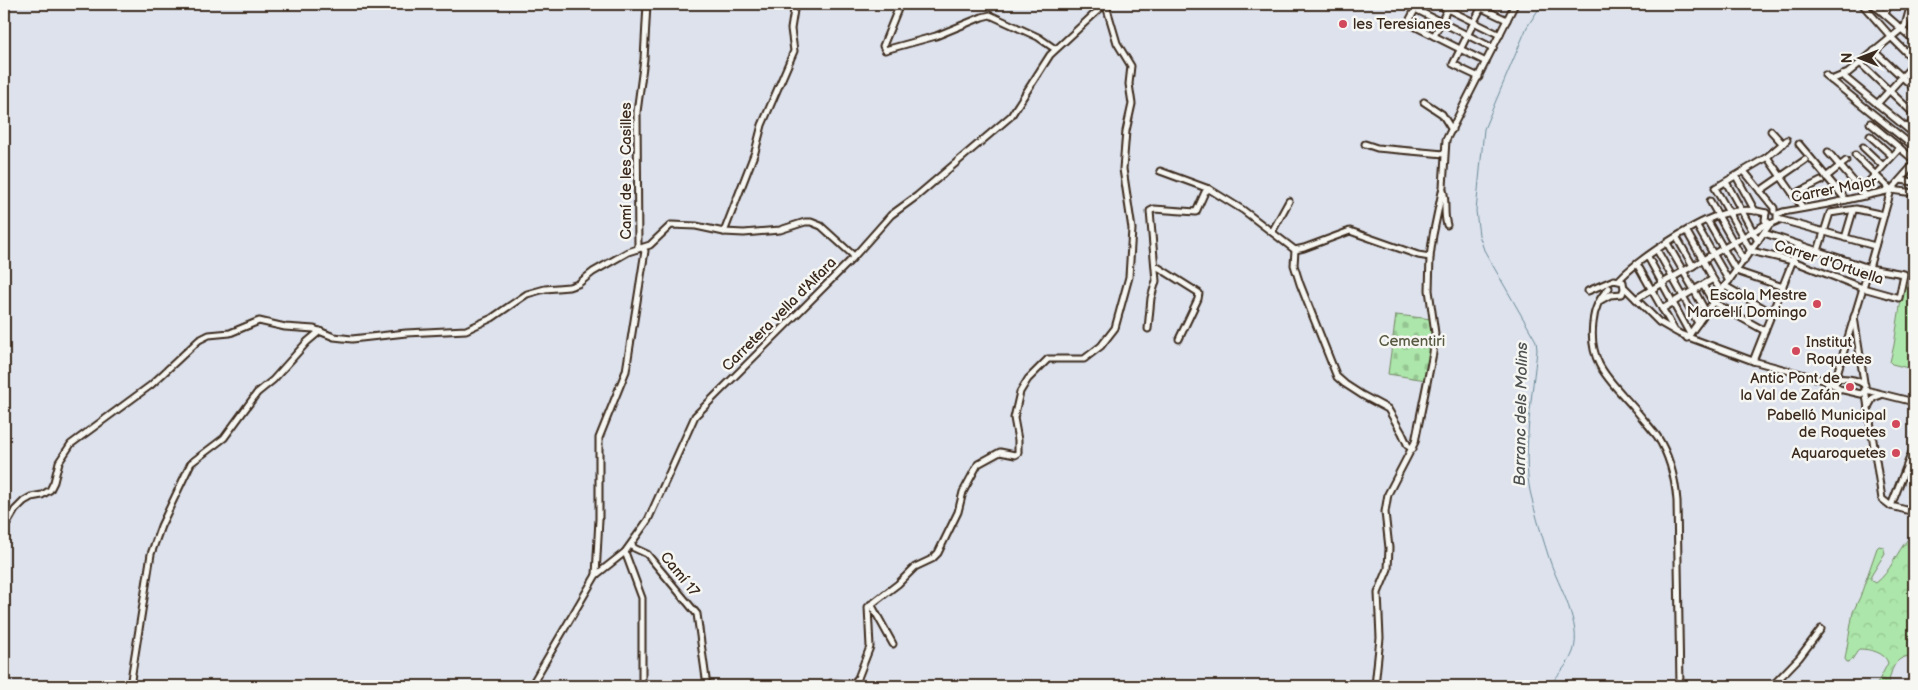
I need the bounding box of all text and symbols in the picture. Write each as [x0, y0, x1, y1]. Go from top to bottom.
place label: les Teresianes [1353, 15, 1451, 34]
marker: les Teresianes [1337, 18, 1349, 30]
north arrow [1836, 32, 1886, 82]
text: N [1839, 53, 1856, 63]
street label: Camí de les Casilles [617, 102, 636, 240]
street label: Carrer Major [1790, 172, 1879, 207]
street label: Carrer d'Ortuella [1772, 236, 1886, 289]
street label: Carretera vella d'Alfara [718, 253, 841, 376]
place label: Escola Mestre Marcel·lí Domingo [1687, 286, 1807, 322]
marker: Escola Mestre Marcel·lí Domingo [1811, 298, 1823, 310]
park label: Cementiri [1379, 332, 1445, 351]
place label: Institut Roquetes [1806, 333, 1872, 369]
water label: Barranc dels Molins [1511, 342, 1532, 486]
marker: Institut Roquetes [1790, 345, 1802, 357]
place label: Antic Pont de la Val de Zafán [1740, 369, 1840, 405]
marker: Antic Pont de la Val de Zafán [1844, 381, 1856, 393]
place label: Pabelló Municipal de Roquetes [1767, 406, 1887, 442]
marker: Pabelló Municipal de Roquetes [1890, 418, 1902, 430]
place label: Aquaroquetes [1791, 444, 1887, 463]
marker: Aquaroquetes [1890, 447, 1902, 459]
street label: Camí 17 [656, 548, 704, 601]

